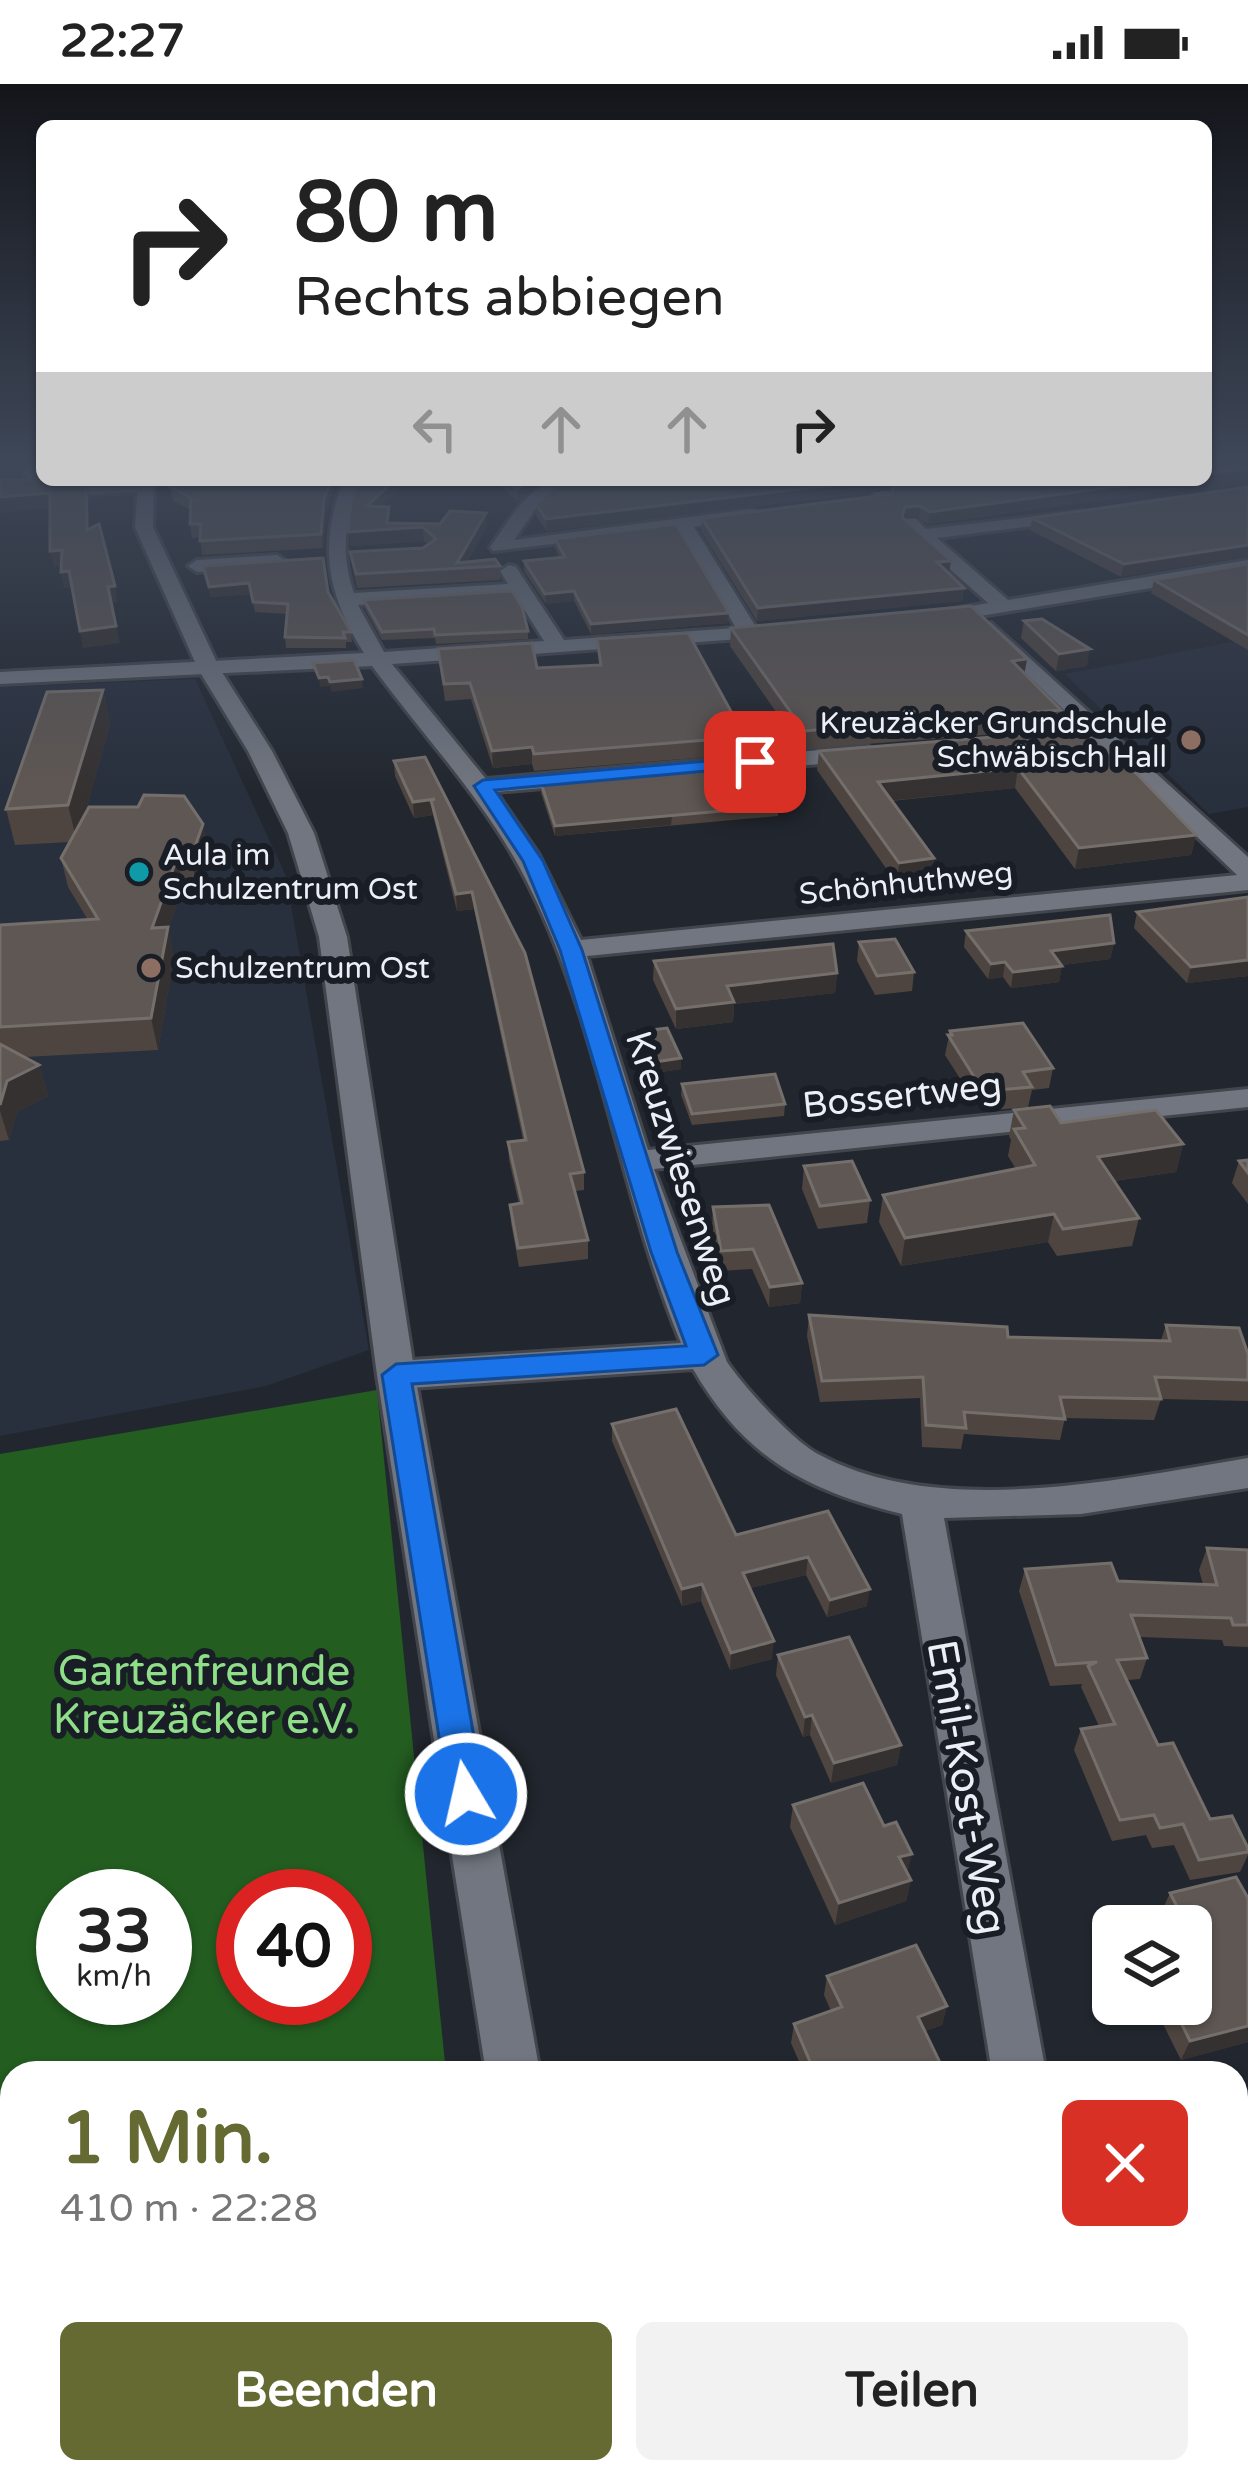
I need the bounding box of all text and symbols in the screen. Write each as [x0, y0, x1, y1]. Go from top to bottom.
text: 22:27 [60, 15, 185, 69]
text: 80 m [294, 163, 498, 264]
icon: right [96, 168, 252, 324]
text: Rechts abbiegen [294, 265, 725, 330]
icon: left [402, 396, 468, 462]
icon: ahead [528, 396, 594, 462]
icon: ahead [654, 396, 720, 462]
icon: right [780, 396, 846, 462]
place label: Kreuzäcker Grundschule Schwäbisch Hall [820, 705, 1167, 776]
pin [704, 711, 806, 813]
marker: Kreuzäcker Grundschule Schwäbisch Hall [1178, 727, 1204, 753]
icon: arrive [722, 729, 788, 795]
place label: Aula im Schulzentrum Ost [163, 837, 418, 908]
street label: Schönhuthweg [797, 854, 1015, 913]
marker: Aula im Schulzentrum Ost [126, 859, 152, 885]
place label: Schulzentrum Ost [175, 950, 430, 987]
marker: Schulzentrum Ost [138, 955, 164, 981]
street label: Kreuzwiesenweg [616, 1026, 745, 1311]
street label: Bossertweg [800, 1064, 1004, 1127]
street label: Emil-Kost-Weg [916, 1636, 1018, 1939]
park label: Gartenfreunde Kreuzäcker e.V. [53, 1646, 355, 1745]
position arrow [403, 1731, 529, 1857]
speed limit sign: 40 [216, 1869, 372, 2025]
text: 33 [76, 1896, 152, 1968]
map controls [1092, 1905, 1212, 2025]
button: layers [1092, 1905, 1212, 2025]
text: km/h [76, 1958, 152, 1995]
text: 1 Min. [60, 2096, 273, 2183]
button: close [1062, 2100, 1188, 2226]
text: 410 m · 22:28 [60, 2185, 318, 2232]
button: Beenden [60, 2322, 612, 2460]
button: Teilen [636, 2322, 1188, 2460]

